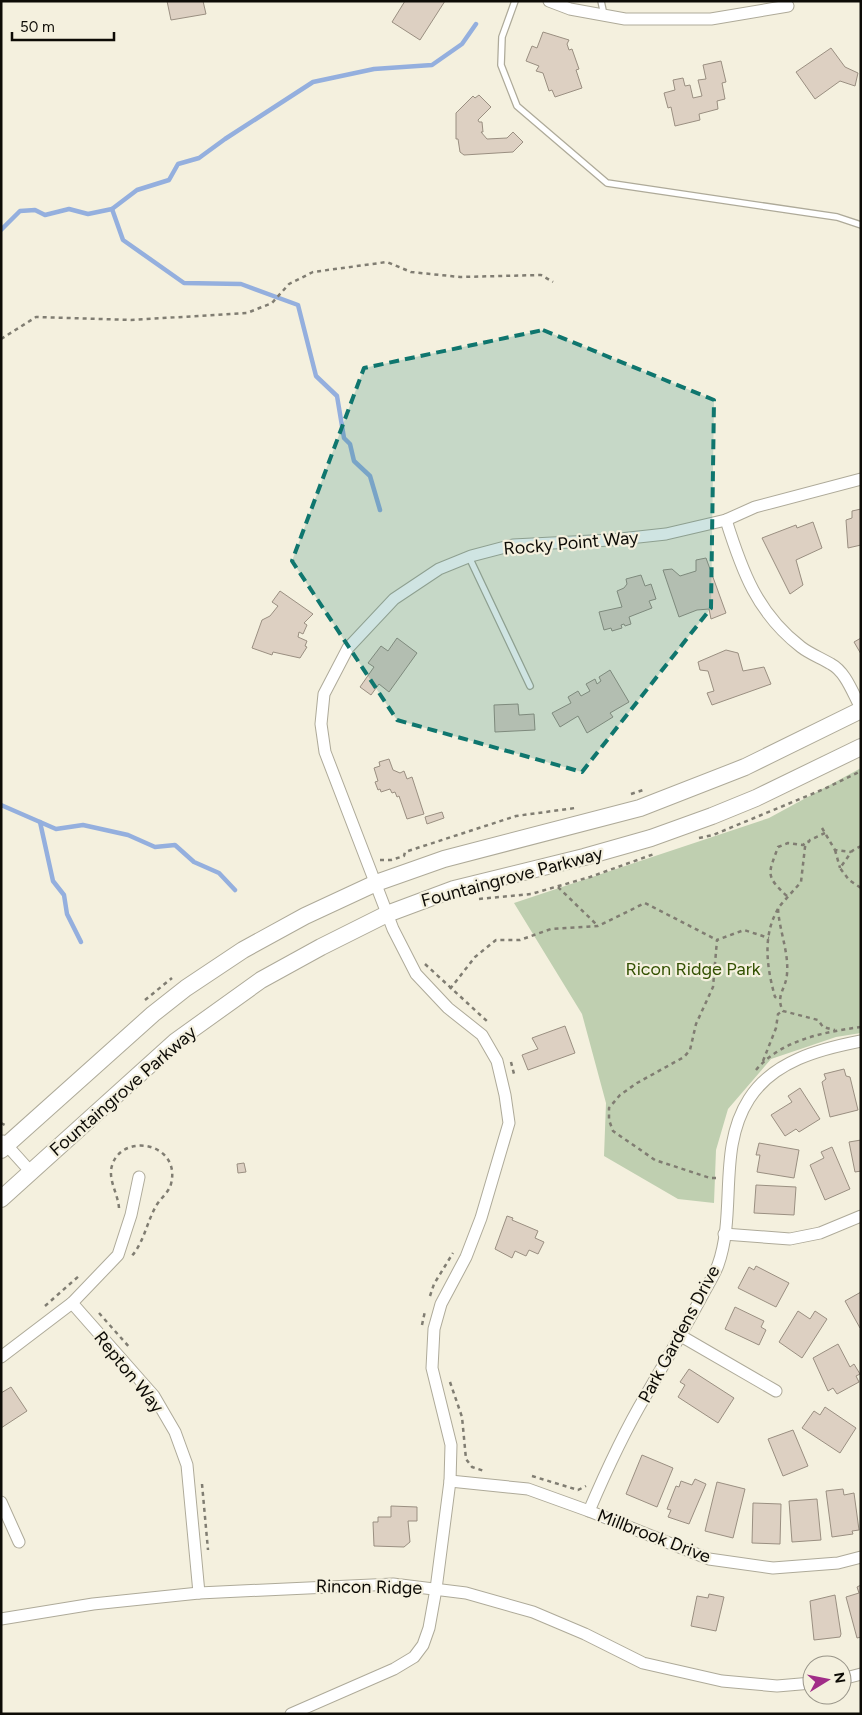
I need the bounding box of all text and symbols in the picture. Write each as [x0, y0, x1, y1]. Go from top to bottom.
scale bar [12, 10, 115, 42]
text: 50 m [20, 18, 55, 36]
street label: Rocky Point Way [503, 526, 640, 560]
street label: Fountaingrove Parkway [419, 842, 606, 912]
park label: Ricon Ridge Park [625, 958, 761, 980]
street label: Fountaingrove Parkway [45, 1021, 201, 1161]
street label: Park Gardens Drive [633, 1261, 725, 1406]
street label: Repton Way [89, 1327, 169, 1418]
street label: Millbrook Drive [594, 1504, 714, 1568]
street label: Rincon Ridge [316, 1575, 423, 1599]
north arrow [802, 1655, 852, 1705]
text: N [830, 1671, 849, 1685]

